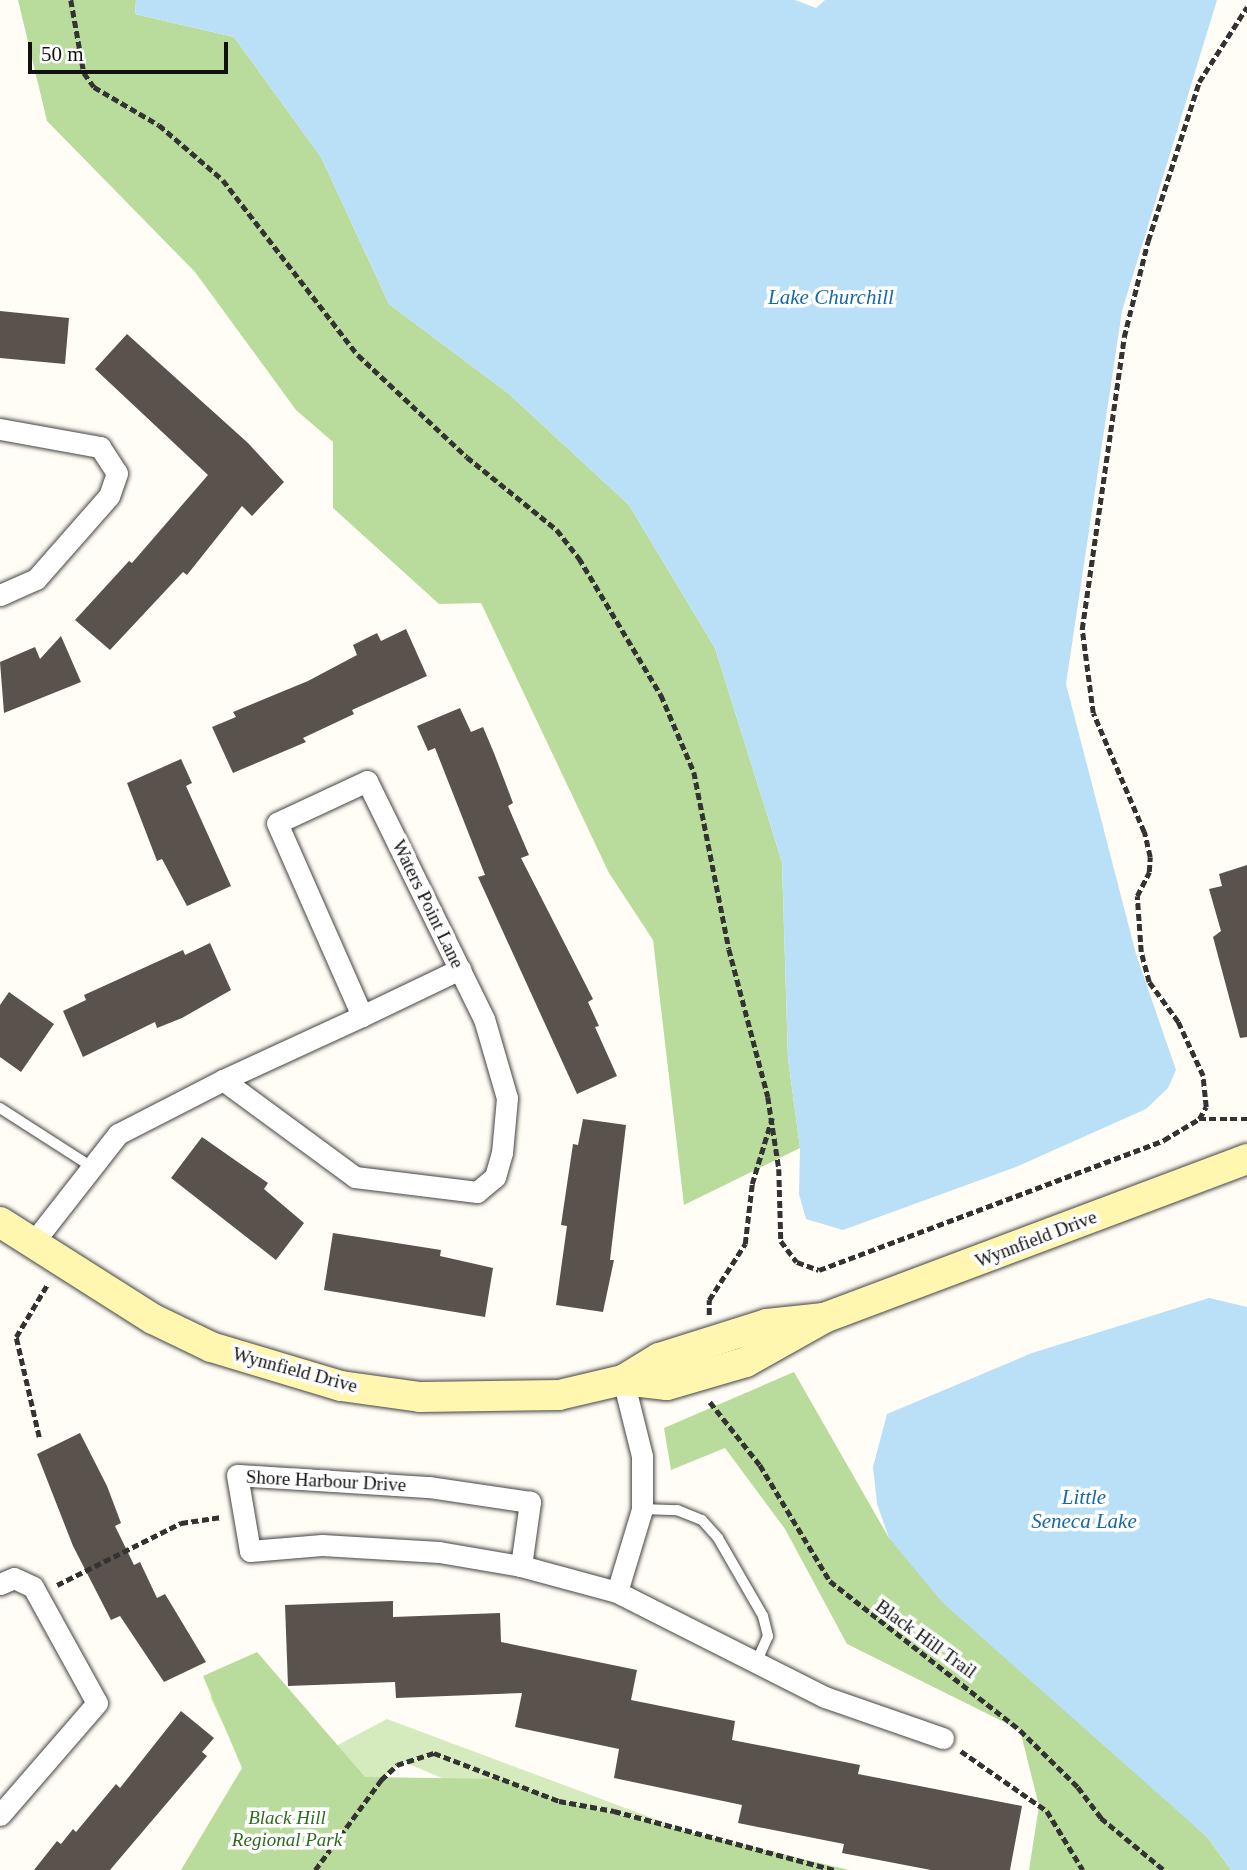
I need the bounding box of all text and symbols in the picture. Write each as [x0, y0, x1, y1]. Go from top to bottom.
scale bar [32, 28, 231, 72]
text: 50 m [41, 42, 84, 66]
water label: Lake Churchill [768, 284, 894, 310]
street label: Waters Point Lane [387, 836, 469, 972]
street label: Wynnfield Drive [972, 1205, 1100, 1273]
street label: Wynnfield Drive [230, 1342, 360, 1398]
street label: Shore Harbour Drive [245, 1465, 407, 1497]
water label: Little Seneca Lake [1031, 1484, 1137, 1534]
street label: Black Hill Trail [871, 1595, 981, 1683]
park label: Black Hill Regional Park [232, 1807, 342, 1851]

